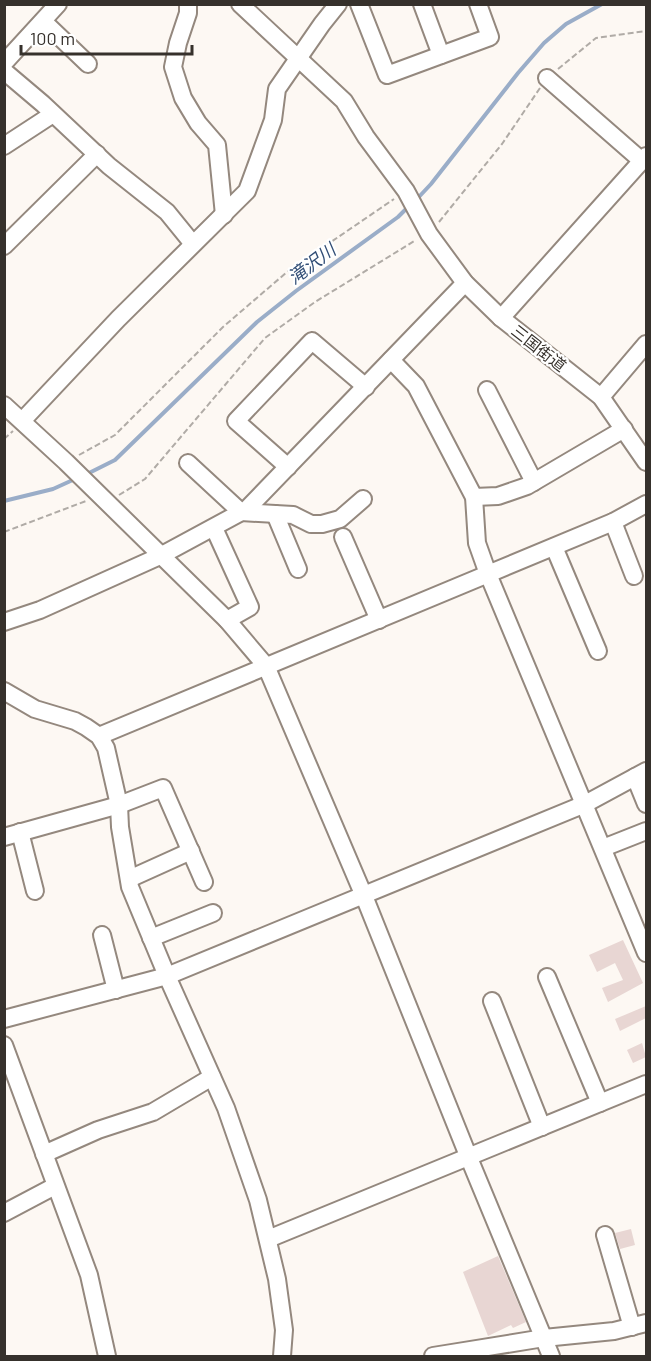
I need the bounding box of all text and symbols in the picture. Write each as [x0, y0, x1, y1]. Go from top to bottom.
scale bar [21, 18, 192, 56]
text: 100 m [30, 27, 75, 49]
water label: 滝沢川 [283, 237, 341, 288]
street label: 三国街道 [508, 320, 570, 375]

